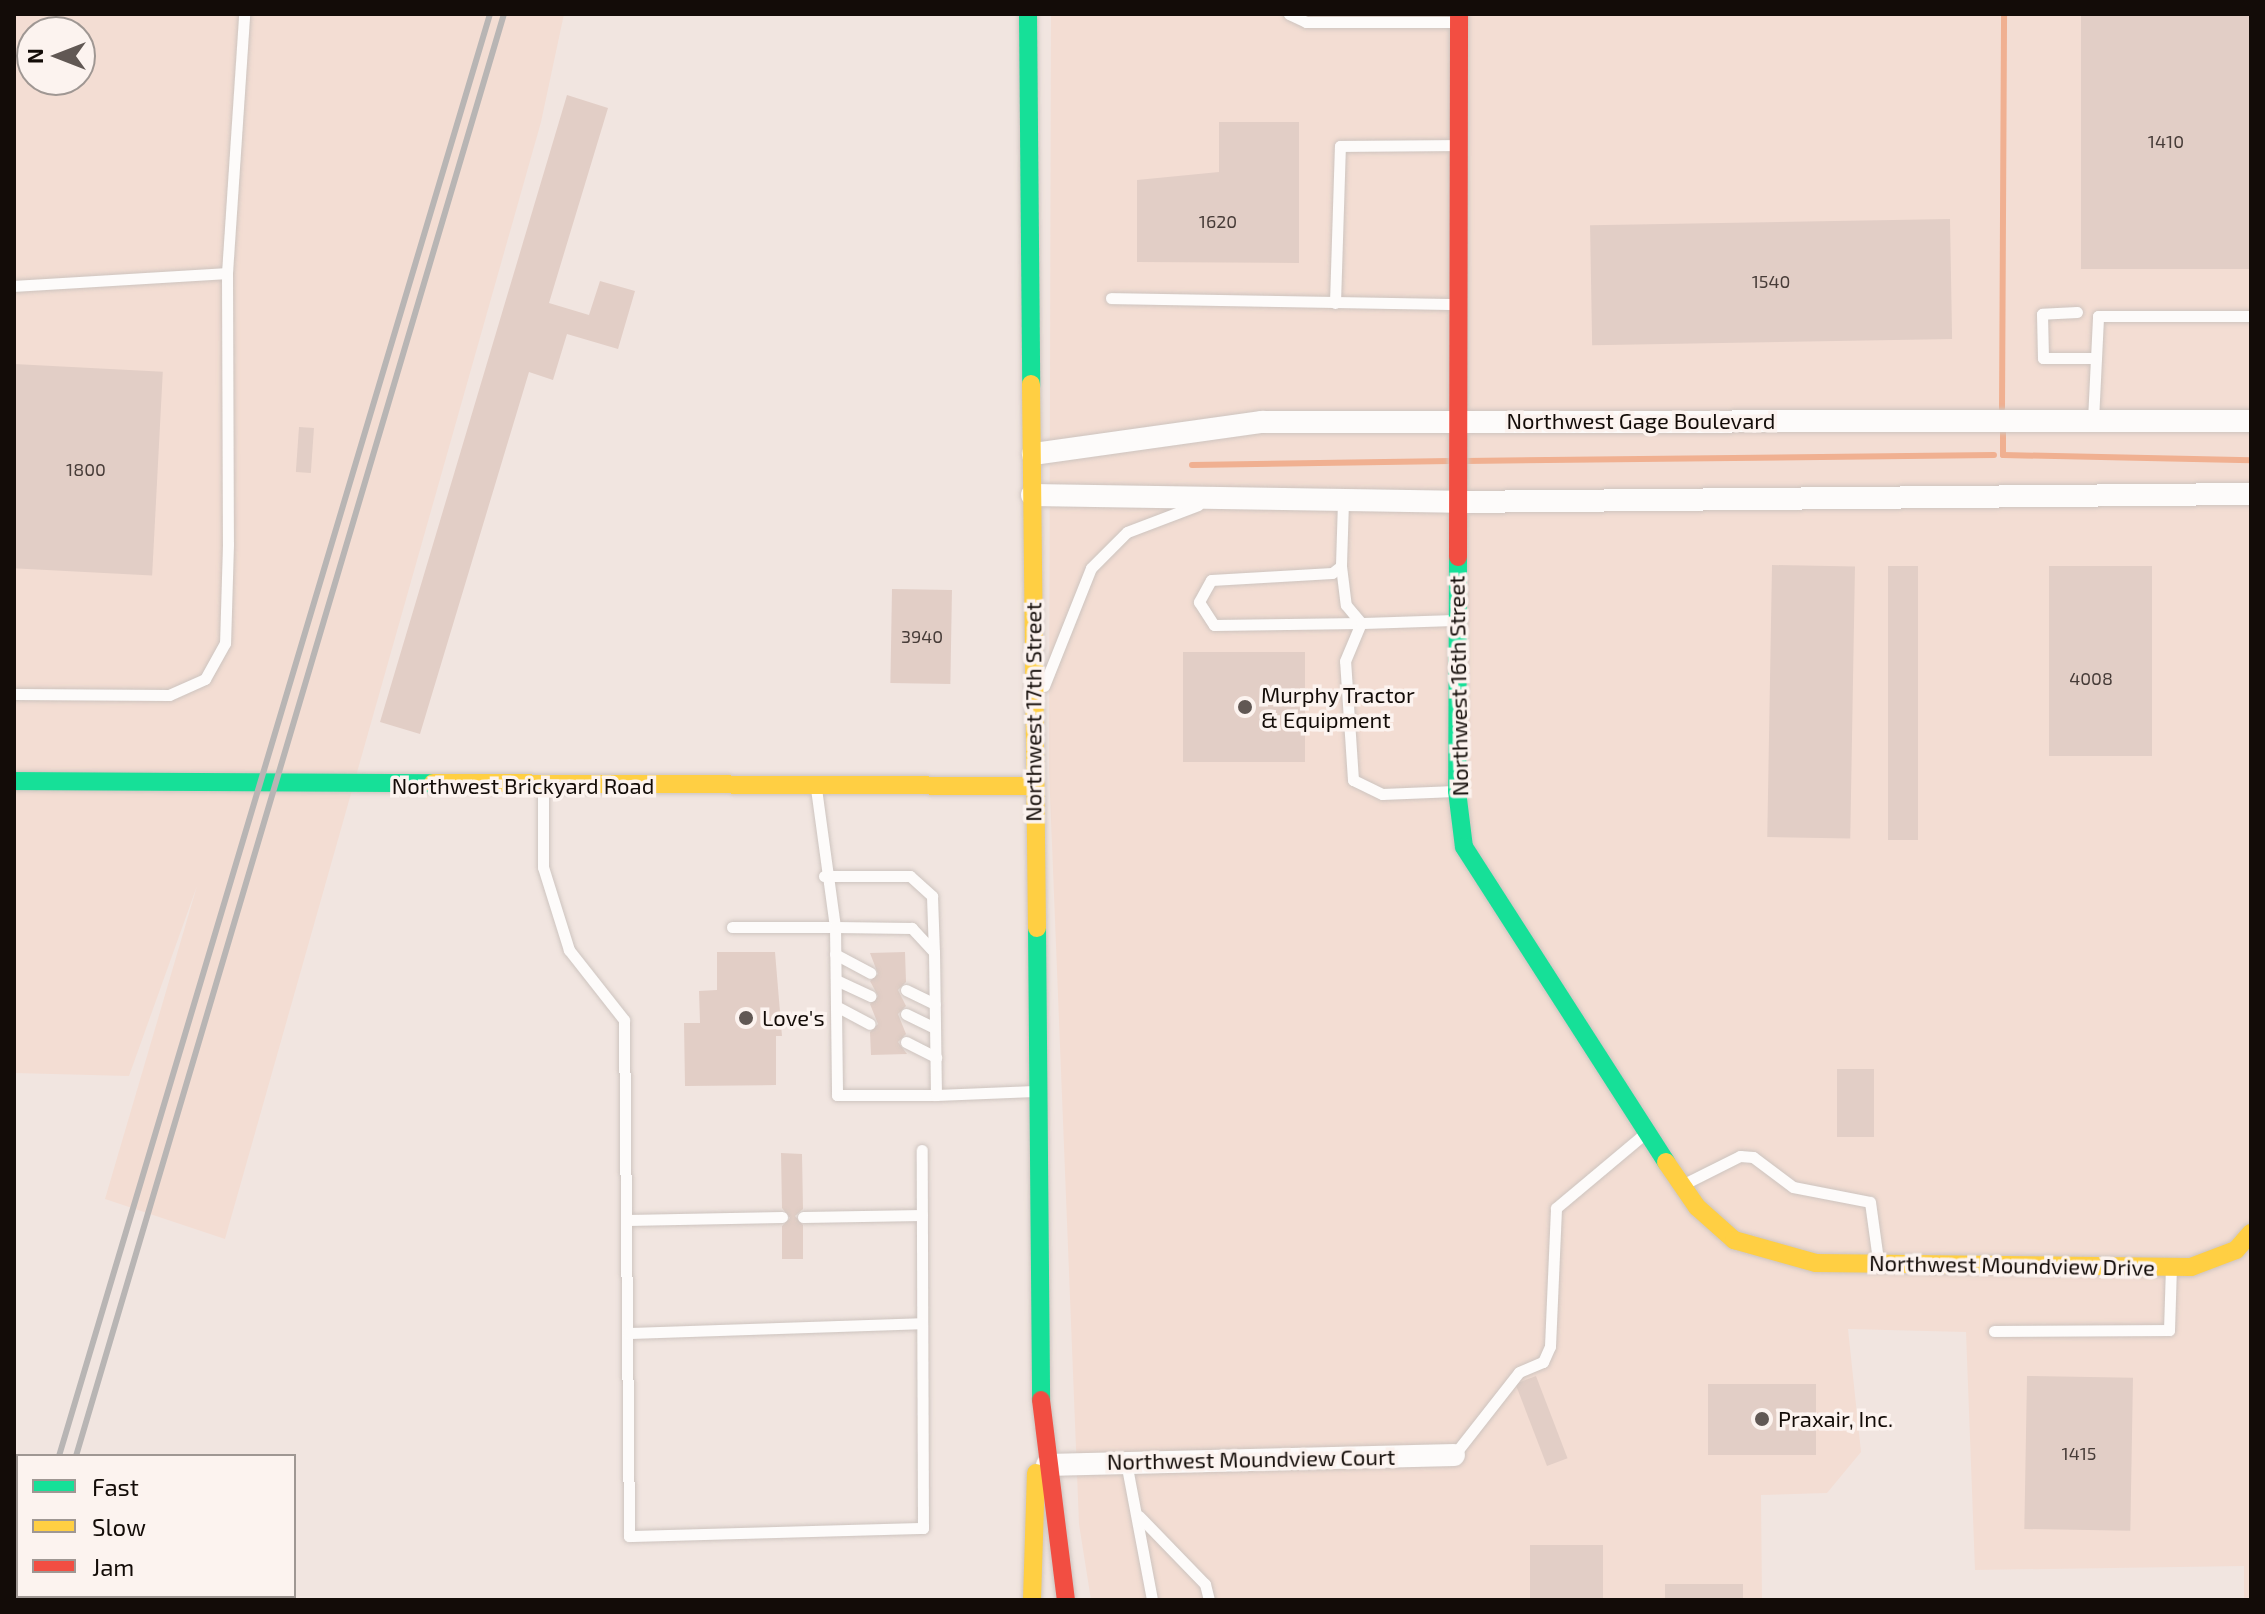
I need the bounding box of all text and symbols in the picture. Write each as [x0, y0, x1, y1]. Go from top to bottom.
north arrow [16, 16, 96, 96]
text: N [21, 48, 47, 64]
house number: 1410 [2148, 130, 2184, 152]
house number: 1620 [1199, 210, 1237, 232]
house number: 1540 [1752, 270, 1790, 292]
street label: Northwest Gage Boulevard [1507, 408, 1775, 434]
house number: 1800 [66, 458, 106, 480]
street label: Northwest 16th Street [1443, 575, 1473, 797]
street label: Northwest 17th Street [1020, 602, 1046, 822]
house number: 3940 [901, 625, 943, 647]
house number: 4008 [2069, 667, 2113, 689]
place label: Murphy Tractor & Equipment [1261, 681, 1416, 732]
marker: Murphy Tractor & Equipment [1236, 698, 1254, 716]
street label: Northwest Brickyard Road [392, 773, 654, 799]
place label: Love's [762, 1005, 825, 1031]
marker: Love's [737, 1009, 755, 1027]
street label: Northwest Moundview Drive [1869, 1249, 2155, 1281]
place label: Praxair, Inc. [1778, 1406, 1893, 1432]
marker: Praxair, Inc. [1753, 1410, 1771, 1428]
house number: 1415 [2061, 1442, 2097, 1464]
street label: Northwest Moundview Court [1106, 1443, 1396, 1475]
legend [16, 1454, 296, 1598]
text: Fast [92, 1472, 139, 1501]
text: Slow [92, 1512, 146, 1541]
text: Jam [92, 1552, 134, 1581]

